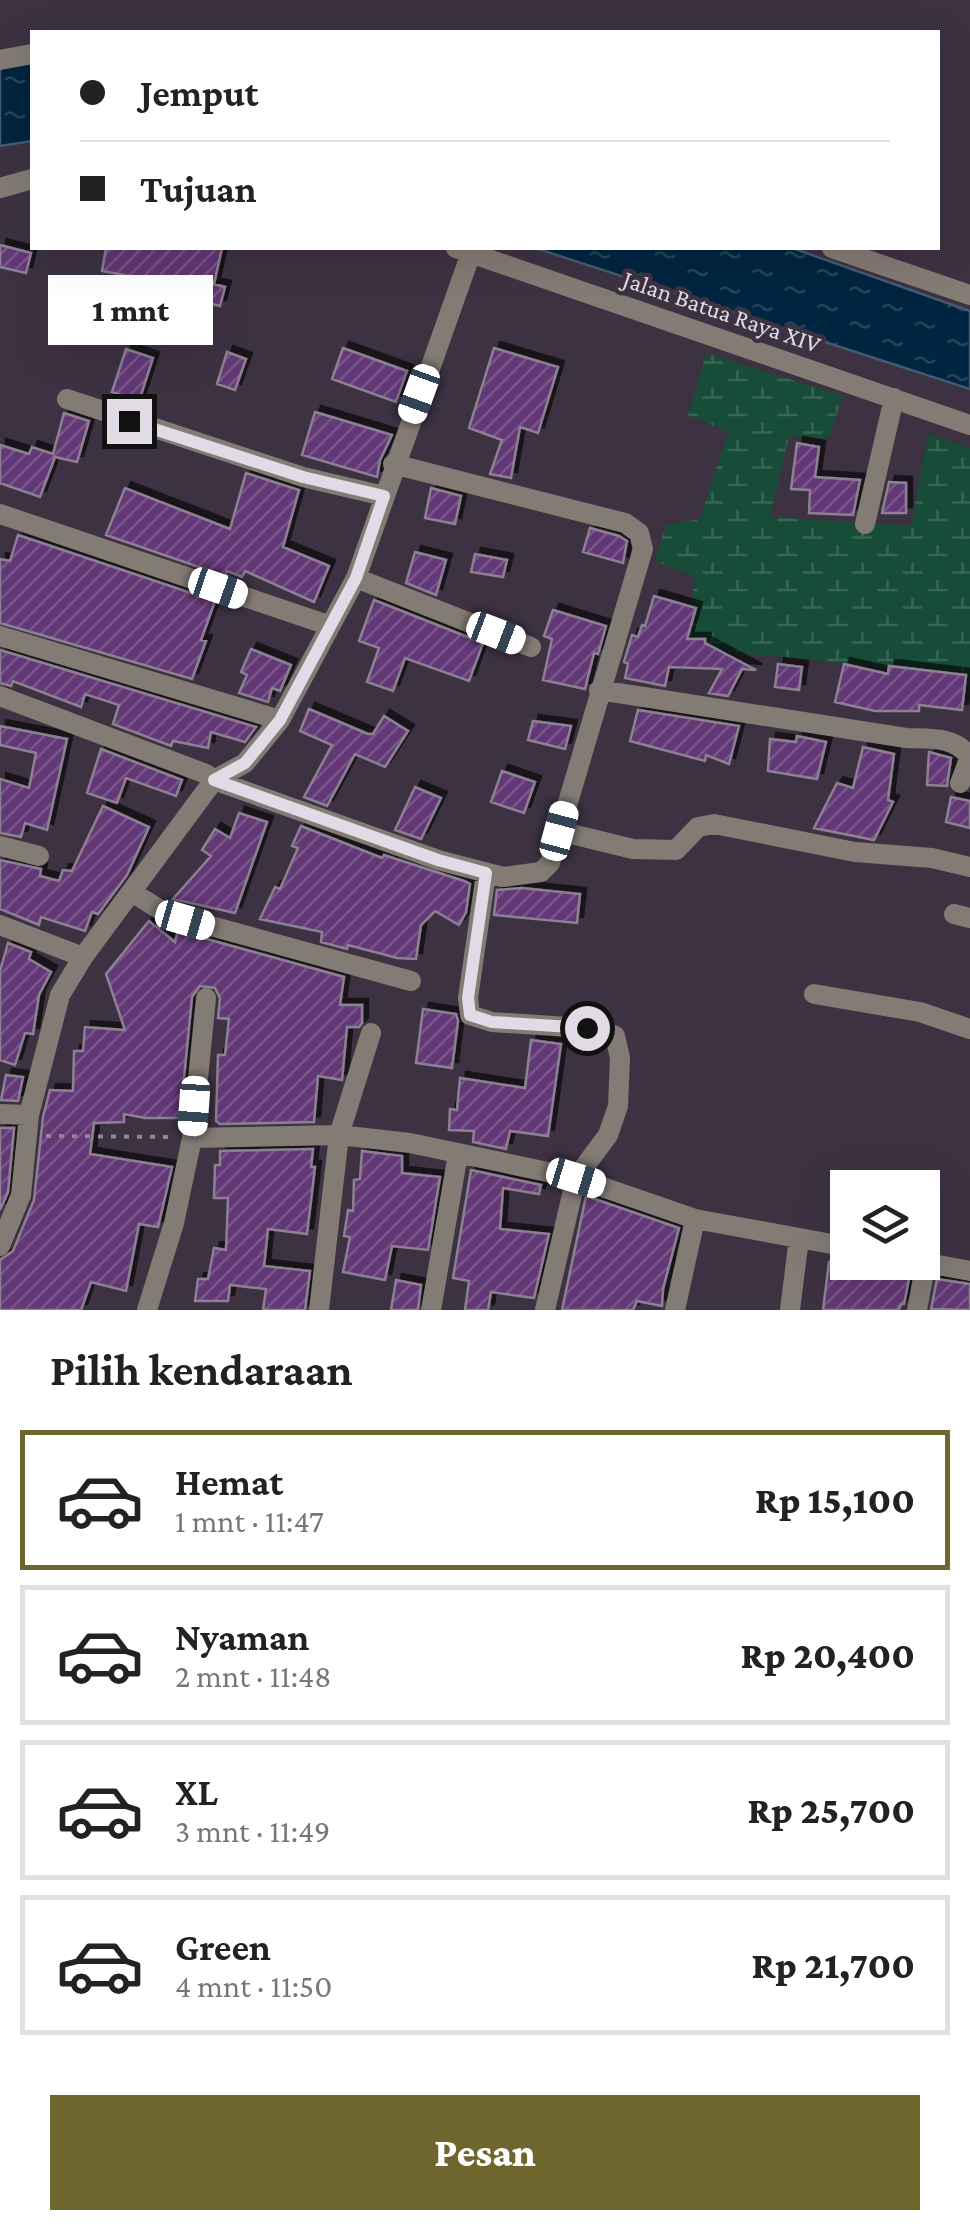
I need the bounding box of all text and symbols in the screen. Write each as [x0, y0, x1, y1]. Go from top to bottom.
text: Jemput [140, 72, 258, 114]
text: Tujuan [140, 168, 257, 210]
street label: Jalan Batua Raya XIV [617, 264, 825, 359]
callout: 1 mnt [46, 276, 212, 346]
text: 1 mnt [92, 292, 169, 328]
car [395, 361, 443, 427]
route end [107, 399, 152, 444]
car [185, 564, 251, 612]
car [463, 608, 529, 658]
car [537, 798, 581, 864]
car [152, 897, 218, 943]
route start [565, 1006, 610, 1051]
car [177, 1075, 211, 1137]
car [543, 1155, 609, 1201]
map controls [830, 1170, 940, 1280]
button: layers [830, 1170, 940, 1280]
text: Pilih kendaraan [50, 1345, 353, 1395]
icon: car [55, 1455, 145, 1545]
text: Hemat [175, 1461, 283, 1503]
text: Rp 15,100 [755, 1479, 915, 1521]
text: 1 mnt · 11:47 [175, 1503, 324, 1539]
icon: car [55, 1610, 145, 1700]
text: Nyaman [175, 1616, 309, 1658]
text: Rp 20,400 [740, 1634, 915, 1676]
text: 2 mnt · 11:48 [175, 1658, 332, 1694]
icon: car [55, 1765, 145, 1855]
text: XL [175, 1771, 218, 1813]
text: Rp 25,700 [748, 1789, 915, 1831]
text: 3 mnt · 11:49 [175, 1813, 330, 1849]
icon: car [55, 1920, 145, 2010]
text: Green [175, 1926, 271, 1968]
text: Rp 21,700 [752, 1944, 915, 1986]
text: 4 mnt · 11:50 [175, 1968, 332, 2004]
button: Pesan [50, 2095, 920, 2210]

